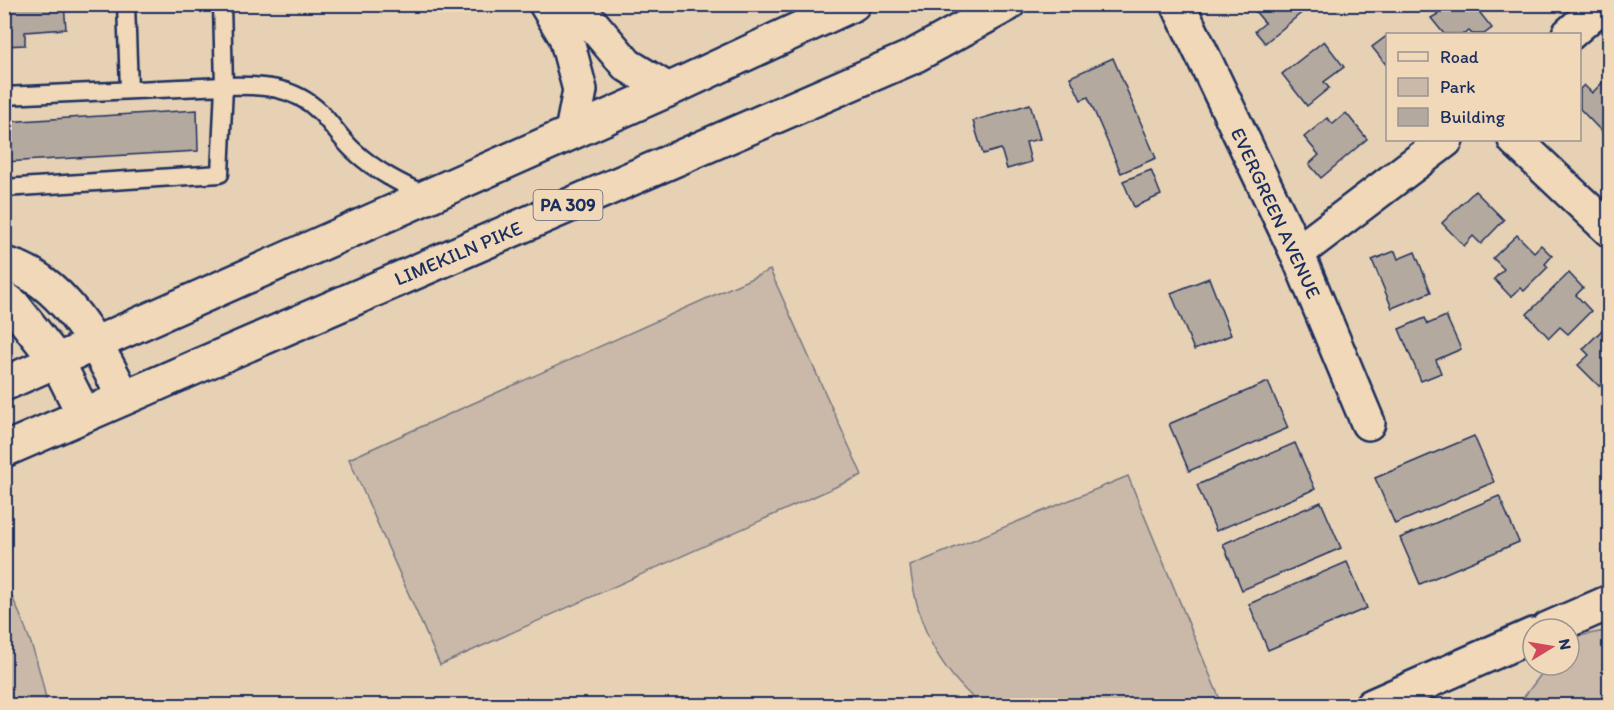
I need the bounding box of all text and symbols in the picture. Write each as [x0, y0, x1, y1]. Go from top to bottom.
legend [1386, 33, 1581, 141]
text: Road [1440, 46, 1479, 68]
text: Park [1440, 76, 1475, 98]
text: Building [1440, 106, 1506, 128]
street label: EVERGREEN AVENUE [1226, 124, 1326, 302]
road number: PA 309 [534, 190, 602, 220]
street label: LIMEKILN PIKE [391, 215, 525, 291]
north arrow [1521, 617, 1581, 677]
text: N [1555, 637, 1576, 651]

